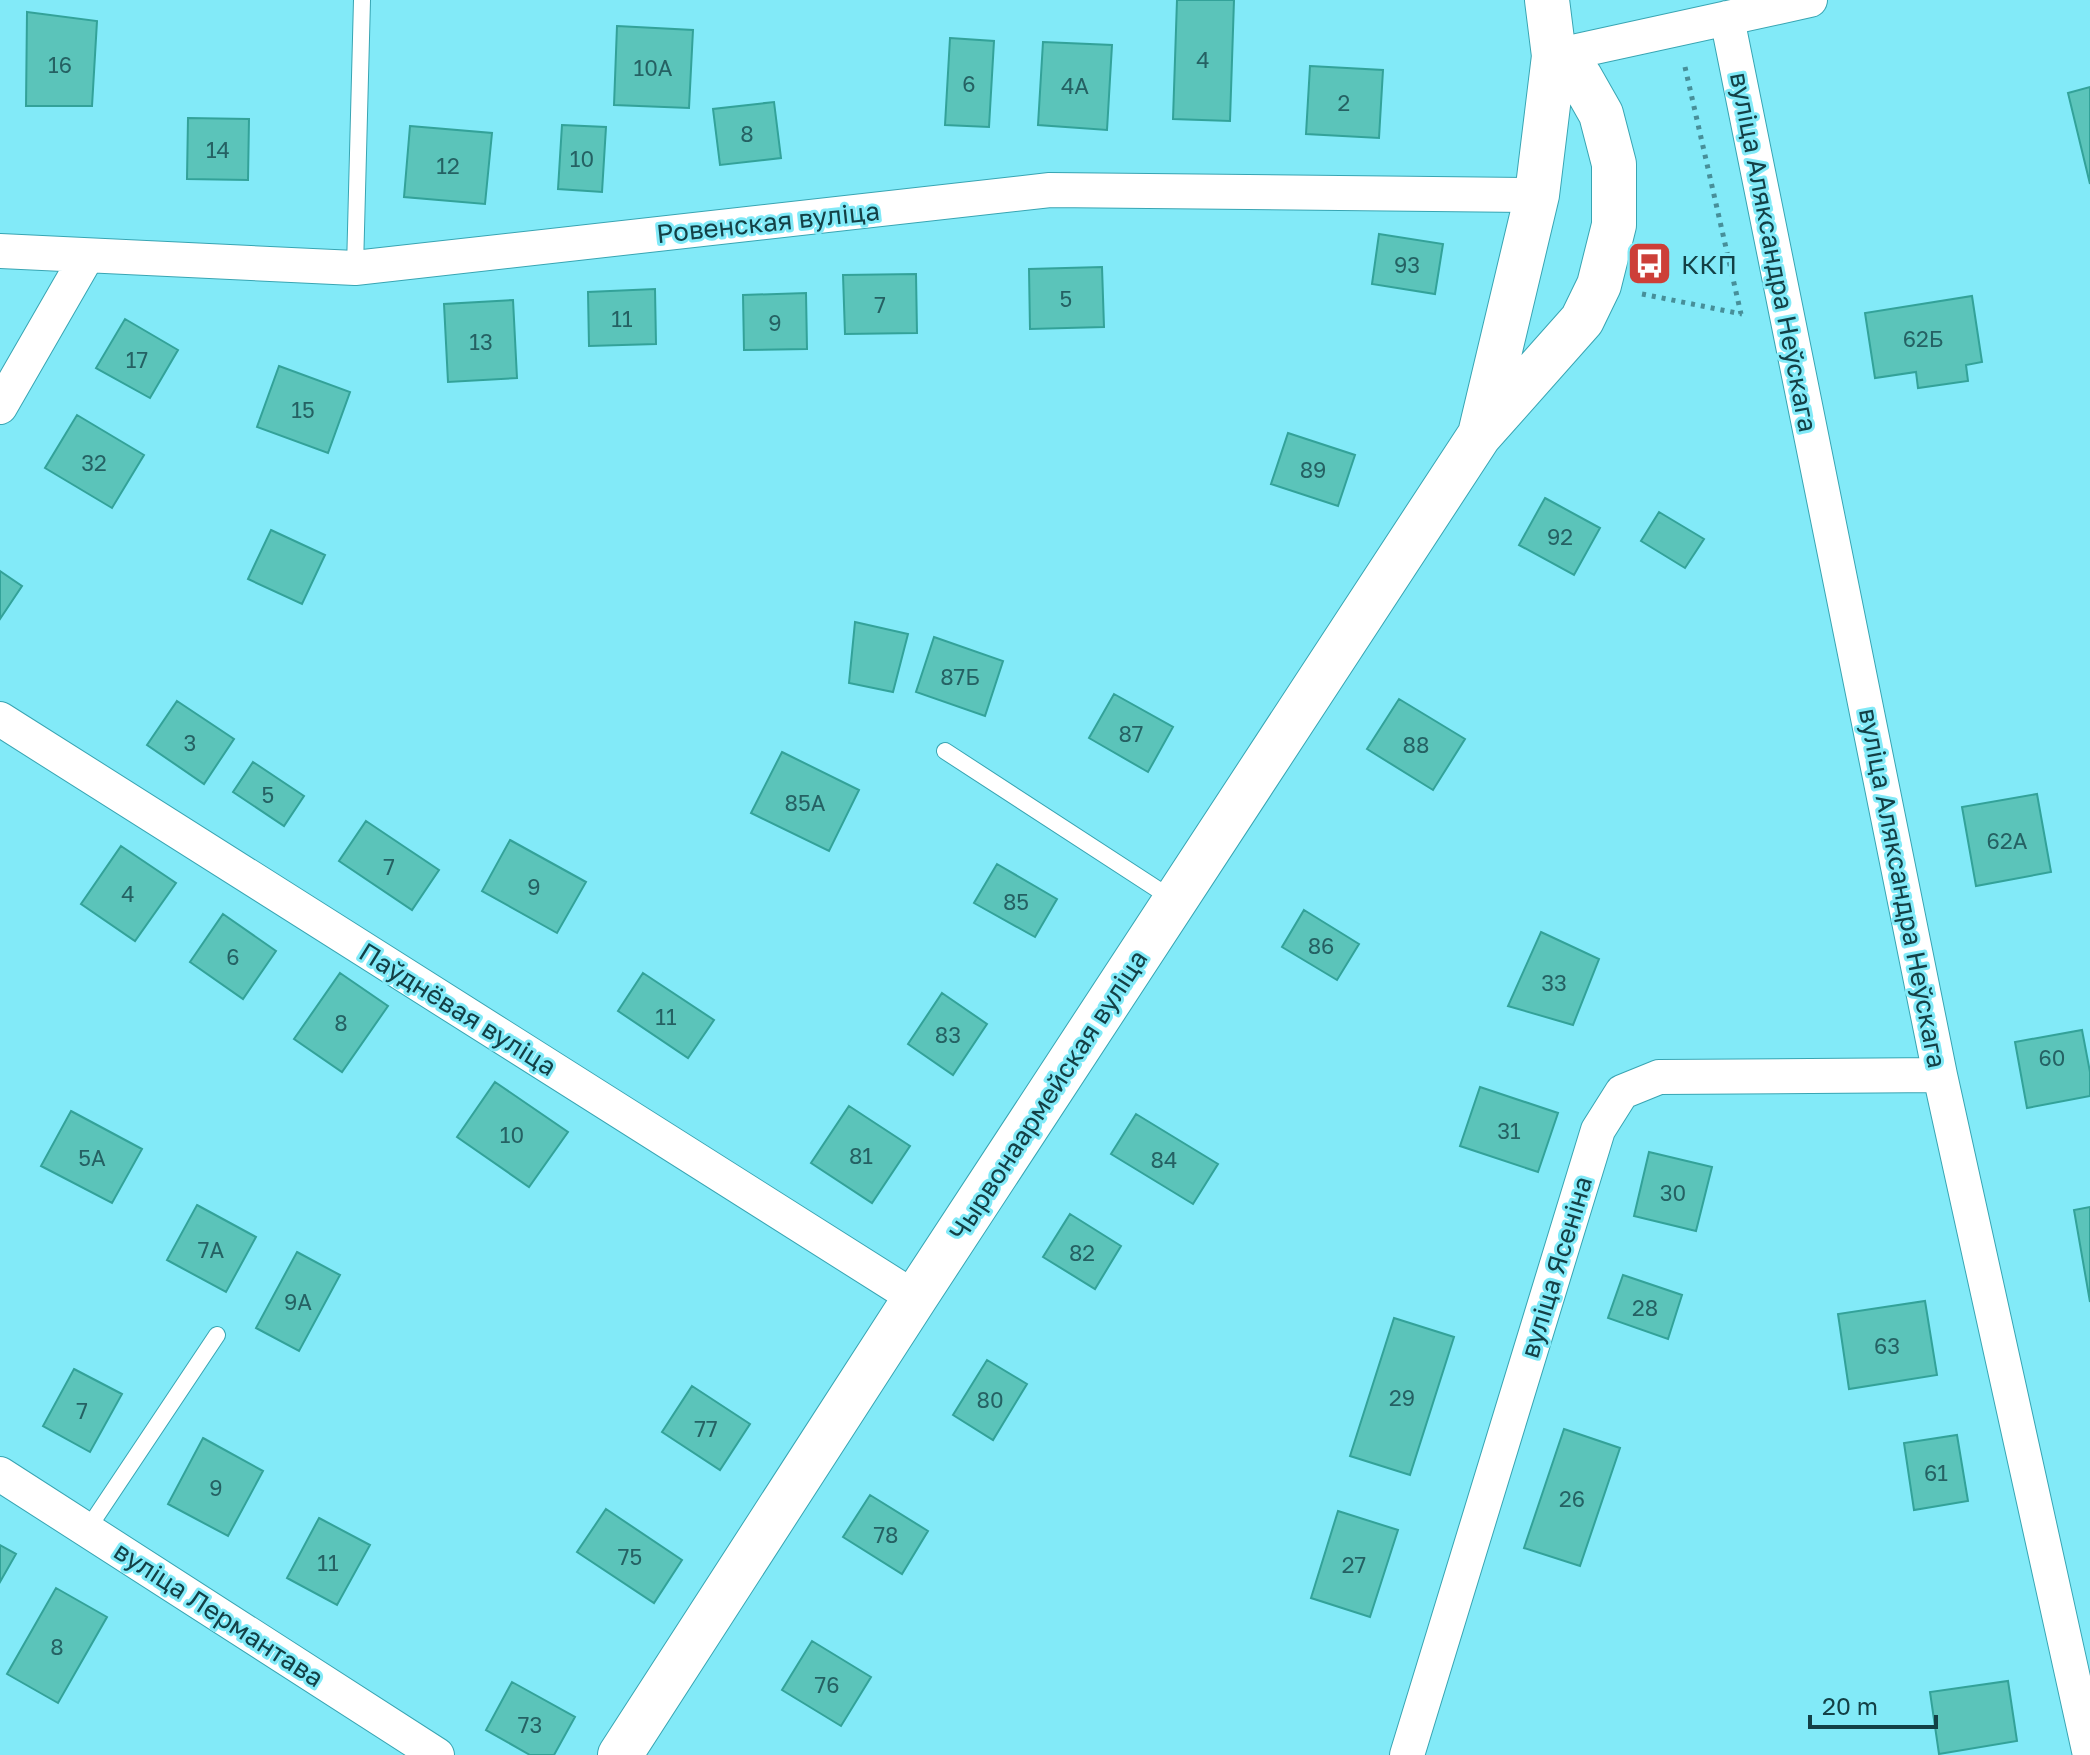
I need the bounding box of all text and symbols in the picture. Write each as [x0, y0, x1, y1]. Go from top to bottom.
house number: 4 [1196, 46, 1210, 73]
house number: 16 [48, 51, 72, 78]
house number: 10А [633, 54, 673, 81]
street label: вуліца Аляксандра Неўскага [1724, 69, 1824, 435]
house number: 6 [962, 70, 976, 97]
house number: 4А [1061, 72, 1089, 99]
house number: 2 [1338, 89, 1350, 116]
house number: 8 [740, 120, 754, 147]
house number: 14 [206, 136, 230, 163]
house number: 10 [570, 145, 594, 172]
house number: 12 [436, 152, 460, 179]
street label: Ровенская вуліца [655, 195, 881, 249]
bus stop icon: ККП [1626, 240, 1674, 288]
place label: ККП [1681, 249, 1737, 280]
house number: 93 [1394, 251, 1420, 278]
house number: 5 [1060, 285, 1072, 312]
house number: 7 [874, 291, 886, 318]
house number: 11 [611, 305, 633, 332]
house number: 9 [768, 309, 782, 336]
house number: 62Б [1903, 325, 1943, 352]
house number: 13 [469, 328, 493, 355]
house number: 17 [126, 346, 148, 373]
house number: 15 [291, 396, 315, 423]
house number: 32 [81, 449, 107, 476]
house number: 89 [1300, 456, 1326, 483]
house number: 92 [1547, 523, 1573, 550]
house number: 87Б [940, 663, 980, 690]
street label: вуліца Аляксандра Неўскага [1853, 705, 1953, 1071]
house number: 87 [1118, 720, 1144, 747]
house number: 3 [184, 729, 196, 756]
house number: 88 [1403, 731, 1429, 758]
house number: 5 [262, 781, 274, 808]
house number: 85А [785, 789, 826, 816]
house number: 62А [1987, 827, 2028, 854]
house number: 7 [383, 853, 395, 880]
house number: 9 [527, 873, 541, 900]
house number: 4 [121, 880, 135, 907]
house number: 85 [1003, 888, 1029, 915]
house number: 86 [1308, 932, 1334, 959]
street label: Паўднёвая вуліца [354, 936, 562, 1082]
house number: 6 [226, 943, 240, 970]
street label: Чырвонаармейская вуліца [942, 944, 1154, 1246]
house number: 33 [1541, 969, 1567, 996]
house number: 11 [655, 1003, 677, 1030]
house number: 8 [334, 1009, 348, 1036]
house number: 83 [935, 1021, 961, 1048]
house number: 60 [2039, 1044, 2065, 1071]
house number: 31 [1497, 1117, 1521, 1144]
house number: 10 [500, 1121, 524, 1148]
house number: 81 [849, 1142, 873, 1169]
house number: 5А [78, 1144, 106, 1171]
house number: 84 [1151, 1146, 1177, 1173]
street label: вуліца Ясеніна [1514, 1172, 1598, 1362]
house number: 30 [1660, 1179, 1686, 1206]
house number: 7А [198, 1236, 224, 1263]
house number: 82 [1069, 1239, 1095, 1266]
house number: 9А [284, 1288, 312, 1315]
house number: 28 [1632, 1294, 1658, 1321]
house number: 63 [1874, 1332, 1900, 1359]
house number: 29 [1389, 1384, 1415, 1411]
house number: 80 [976, 1386, 1004, 1413]
house number: 7 [76, 1397, 88, 1424]
house number: 77 [694, 1415, 718, 1442]
house number: 61 [1924, 1459, 1948, 1486]
house number: 9 [209, 1474, 223, 1501]
house number: 26 [1559, 1485, 1585, 1512]
house number: 78 [873, 1521, 899, 1548]
street label: вуліца Лермантава [109, 1535, 329, 1693]
house number: 75 [618, 1543, 642, 1570]
house number: 11 [317, 1549, 339, 1576]
house number: 27 [1342, 1551, 1366, 1578]
house number: 8 [50, 1633, 64, 1660]
house number: 76 [815, 1671, 839, 1698]
scale bar [1810, 1679, 1936, 1729]
text: 20 m [1822, 1691, 1878, 1720]
house number: 73 [518, 1711, 542, 1738]

